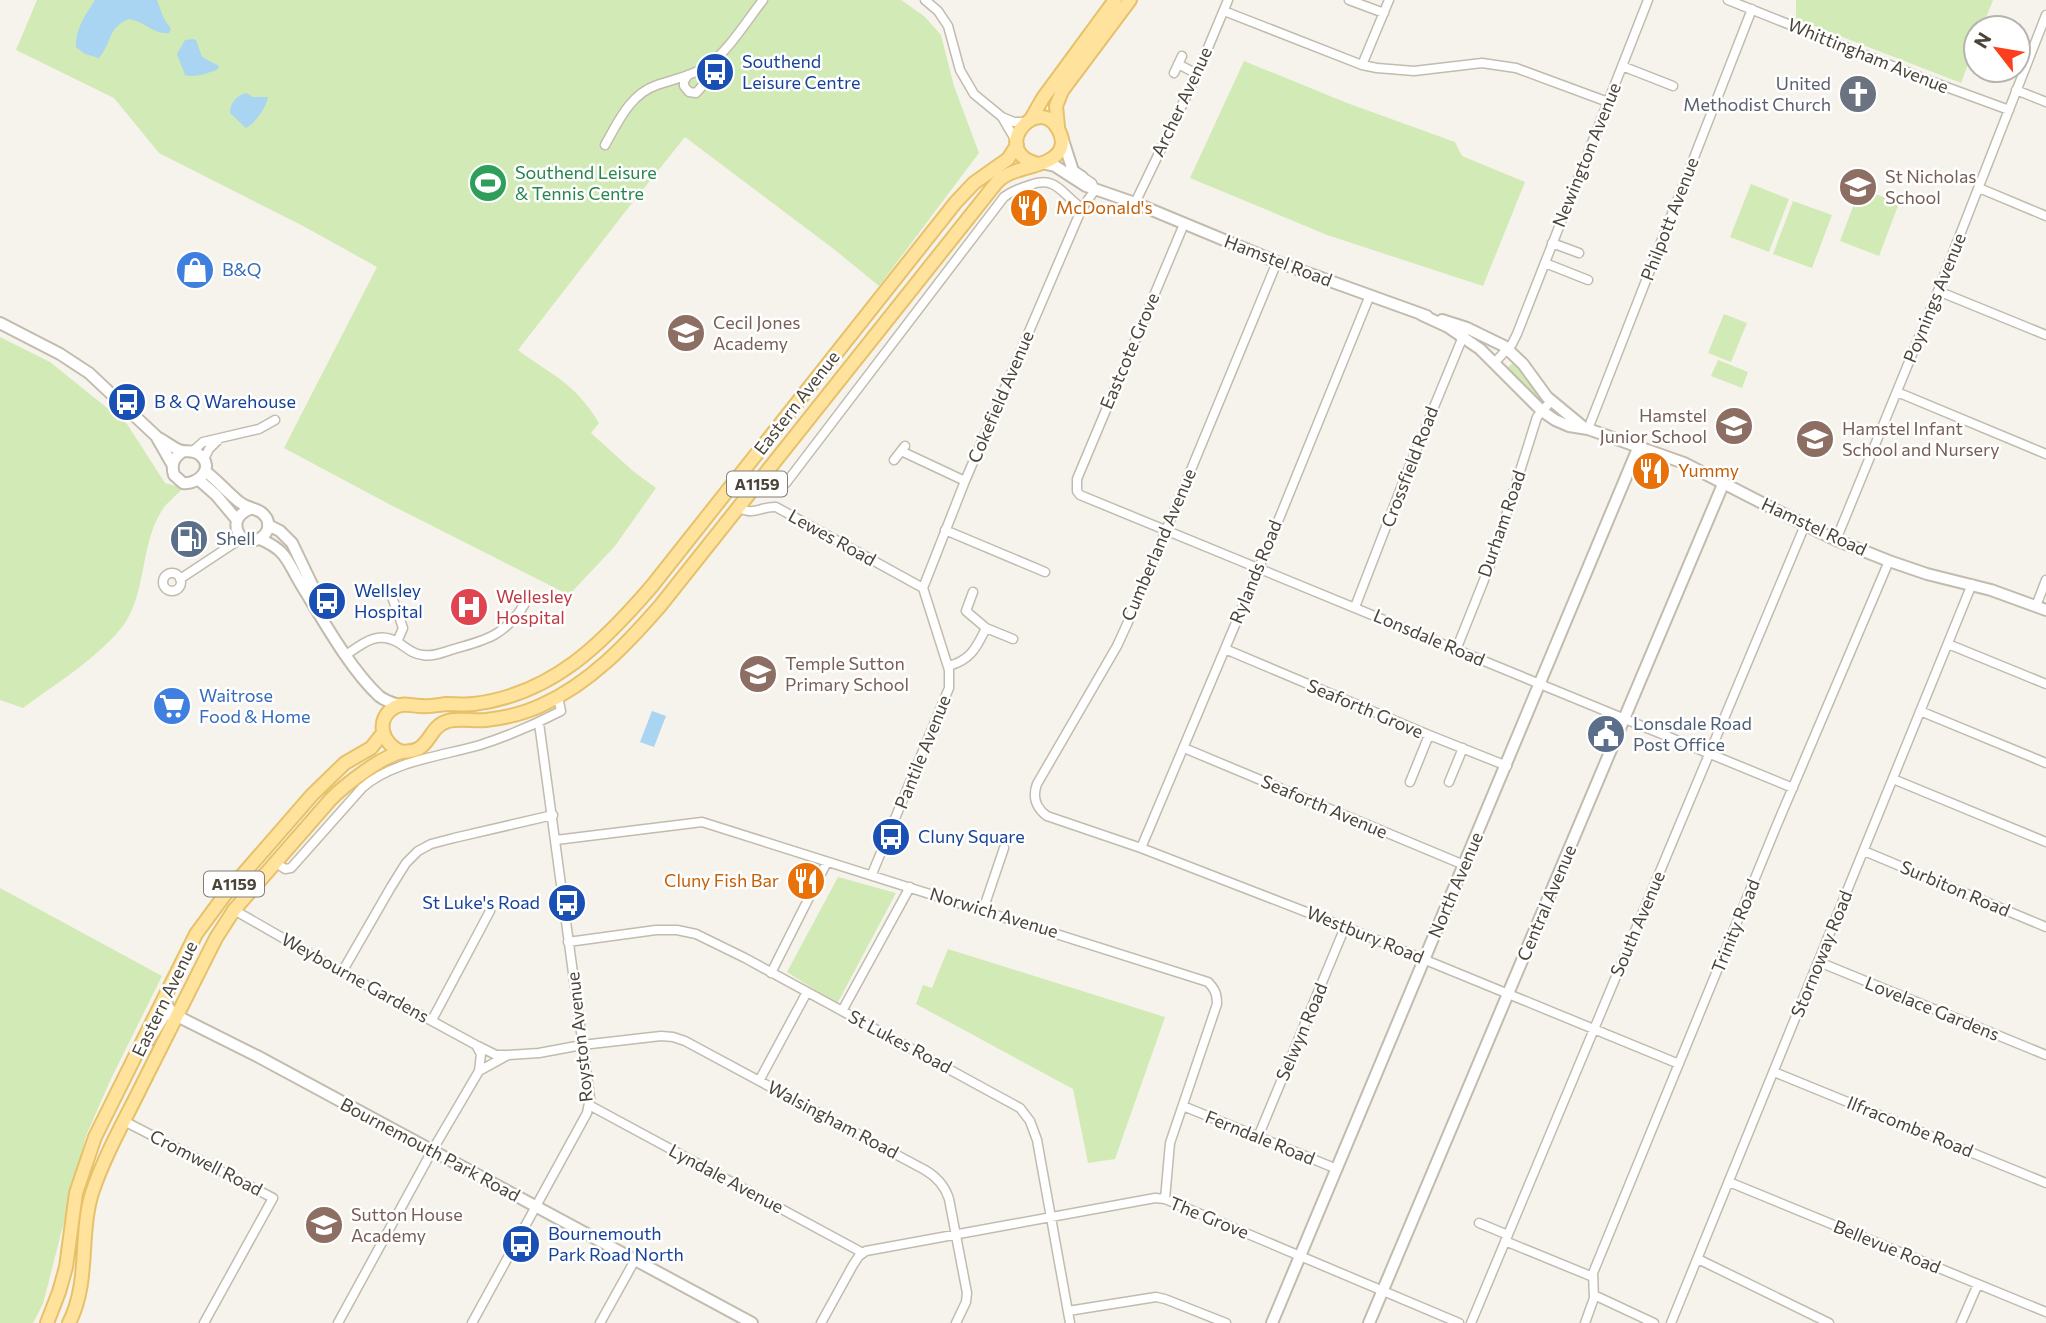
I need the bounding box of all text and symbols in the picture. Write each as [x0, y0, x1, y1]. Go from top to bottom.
street label: Whittingham Avenue [1785, 13, 1952, 97]
north arrow [1962, 14, 2032, 84]
text: N [1968, 28, 1996, 52]
street label: Archer Avenue [1146, 43, 1216, 160]
place label: Southend Leisure Centre [742, 50, 860, 93]
bus stop icon: Southend Leisure Centre [694, 51, 736, 93]
place label: United Methodist Church [1683, 72, 1831, 115]
church icon: United Methodist Church [1837, 73, 1879, 115]
street label: Newington Avenue [1547, 79, 1625, 230]
street label: Philpott Avenue [1635, 154, 1703, 283]
place label: Southend Leisure & Tennis Centre [515, 161, 657, 204]
sports icon: Southend Leisure & Tennis Centre [467, 162, 509, 204]
place label: St Nicholas School [1885, 165, 1977, 208]
school or university icon: St Nicholas School [1837, 166, 1879, 208]
restaurant icon: McDonald's [1008, 187, 1050, 229]
place label: McDonald's [1056, 196, 1153, 218]
street label: Hamstel Road [1221, 229, 1335, 291]
street label: Poynings Avenue [1898, 230, 1970, 365]
shop icon: B&Q [174, 249, 216, 291]
place label: B&Q [222, 258, 262, 280]
street label: Eastcote Grove [1095, 289, 1163, 412]
place label: Cecil Jones Academy [713, 311, 800, 354]
school or university icon: Cecil Jones Academy [665, 312, 707, 354]
street label: Cokefield Avenue [962, 327, 1038, 466]
street label: Eastern Avenue [749, 346, 844, 459]
bus stop icon: B & Q Warehouse [106, 381, 148, 423]
place label: B & Q Warehouse [154, 390, 296, 412]
street label: Crossfield Road [1376, 403, 1442, 530]
place label: Hamstel Junior School [1600, 404, 1707, 447]
school or university icon: Hamstel Junior School [1713, 405, 1755, 447]
place label: Hamstel Infant School and Nursery [1842, 417, 2000, 460]
school or university icon: Hamstel Infant School and Nursery [1794, 418, 1836, 460]
restaurant icon: Yummy [1630, 450, 1672, 492]
place label: Yummy [1678, 459, 1739, 481]
street label: Cumberland Avenue [1116, 465, 1200, 624]
street label: Durham Road [1473, 467, 1530, 580]
road number: A1159 [727, 471, 787, 496]
street label: Hamstel Road [1758, 492, 1871, 560]
street label: Lewes Road [785, 504, 880, 570]
street label: Rylands Road [1224, 517, 1286, 627]
fuel station icon: Shell [168, 518, 210, 560]
place label: Shell [216, 527, 256, 549]
place label: Wellsley Hospital [354, 579, 423, 622]
bus stop icon: Wellsley Hospital [306, 580, 348, 622]
place label: Wellesley Hospital [496, 585, 573, 628]
hospital icon: Wellesley Hospital [448, 586, 490, 628]
street label: Lonsdale Road [1370, 604, 1488, 670]
place label: Temple Sutton Primary School [785, 652, 909, 695]
school or university icon: Temple Sutton Primary School [737, 653, 779, 695]
street label: Seaforth Grove [1304, 674, 1427, 742]
place label: Waitrose Food & Home [199, 684, 310, 727]
supermarket icon: Waitrose Food & Home [151, 685, 193, 727]
street label: Pantile Avenue [889, 692, 955, 812]
place label: Lonsdale Road Post Office [1633, 712, 1752, 755]
public building icon: Lonsdale Road Post Office [1585, 713, 1627, 755]
street label: Seaforth Avenue [1258, 770, 1391, 843]
bus stop icon: Cluny Square [870, 816, 912, 858]
place label: Cluny Square [918, 825, 1025, 847]
street label: North Avenue [1423, 828, 1487, 941]
street label: Central Avenue [1512, 841, 1580, 964]
street label: Surbiton Road [1897, 855, 2013, 921]
restaurant icon: Cluny Fish Bar [785, 860, 827, 902]
street label: South Avenue [1605, 868, 1669, 980]
place label: Cluny Fish Bar [664, 869, 779, 891]
road number: A1159 [204, 872, 264, 897]
street label: Trinity Road [1706, 876, 1764, 976]
bus stop icon: St Luke's Road [546, 882, 588, 924]
street label: Norwich Avenue [927, 882, 1061, 942]
street label: Stornoway Road [1786, 887, 1856, 1020]
place label: St Luke's Road [422, 891, 540, 913]
street label: Westbury Road [1303, 900, 1427, 968]
street label: Weybourne Gardens [278, 927, 433, 1027]
street label: Eastern Avenue [127, 937, 202, 1060]
street label: Royston Avenue [561, 971, 597, 1103]
street label: Lovelace Gardens [1862, 971, 2003, 1045]
street label: Selwyn Road [1271, 979, 1332, 1084]
street label: St Lukes Road [845, 1005, 956, 1078]
street label: Walsingham Road [764, 1075, 903, 1163]
street label: Ilfracombe Road [1844, 1091, 1977, 1161]
street label: Bournemouth Park Road [337, 1092, 524, 1206]
street label: Ferndale Road [1202, 1105, 1318, 1169]
street label: Cromwell Road [146, 1124, 267, 1200]
street label: Lyndale Avenue [665, 1139, 788, 1218]
street label: The Grove [1166, 1191, 1252, 1243]
place label: Sutton House Academy [351, 1203, 463, 1246]
school or university icon: Sutton House Academy [303, 1204, 345, 1246]
street label: Bellevue Road [1830, 1215, 1944, 1278]
place label: Bournemouth Park Road North [548, 1222, 684, 1265]
bus stop icon: Bournemouth Park Road North [500, 1223, 542, 1265]

